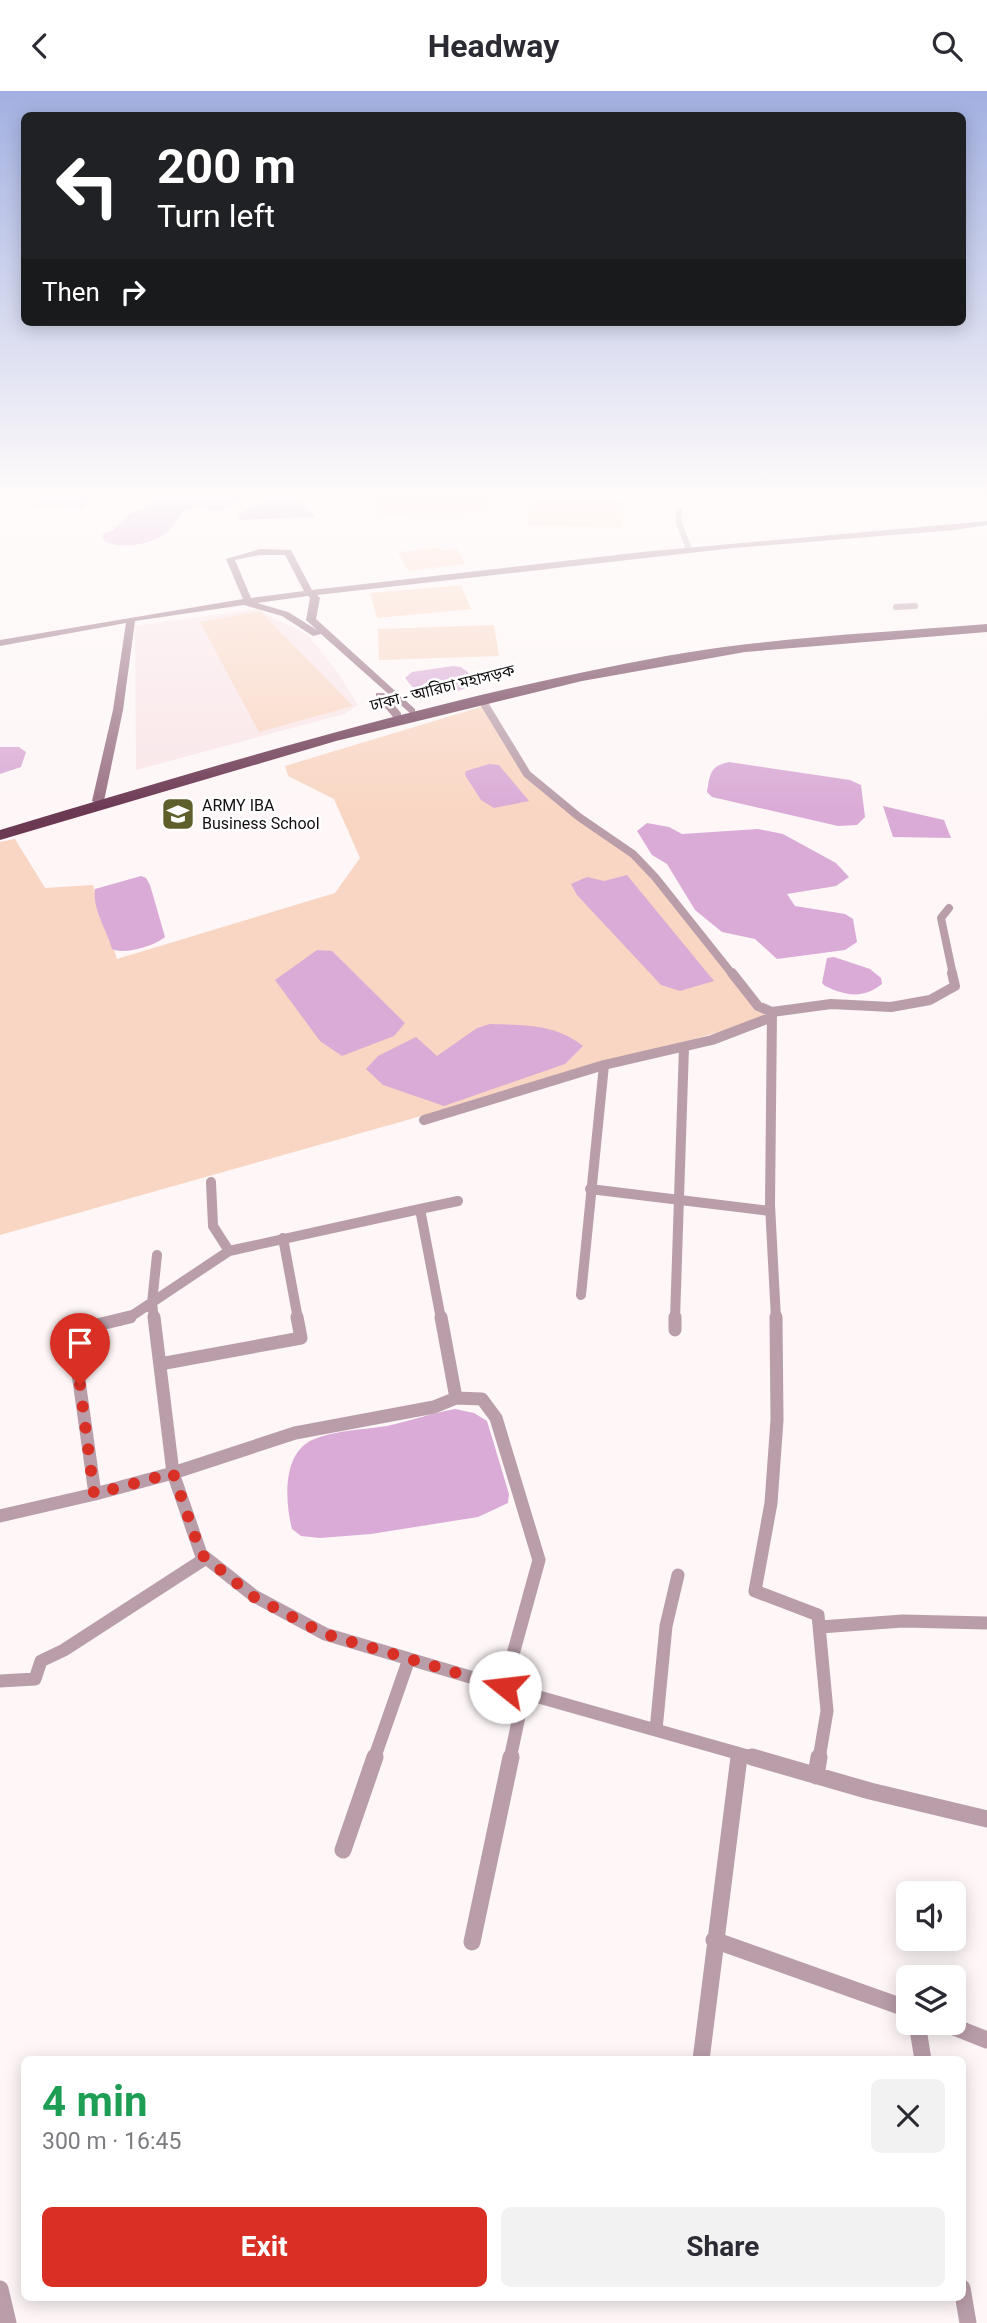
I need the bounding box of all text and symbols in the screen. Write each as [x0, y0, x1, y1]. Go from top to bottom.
icon: back [21, 27, 59, 65]
text: Headway [428, 27, 559, 65]
icon: search [928, 27, 966, 65]
text: 200 m [157, 138, 296, 195]
icon: left [42, 140, 133, 231]
text: Turn left [157, 197, 275, 235]
icon: right [114, 273, 152, 311]
text: Then [42, 277, 100, 307]
street label: ঢাকা - আরিচা মহাসড়ক [367, 660, 518, 715]
school or university icon: ARMY IBA Business School [159, 795, 197, 833]
place label: ARMY IBA Business School [202, 796, 320, 833]
pin [50, 1313, 110, 1385]
icon: arrive [61, 1324, 99, 1362]
position arrow [468, 1650, 542, 1724]
map controls [896, 1881, 966, 2035]
button: sound [896, 1881, 966, 1951]
button: layers [896, 1965, 966, 2035]
text: 4 min [42, 2077, 148, 2126]
button: close [871, 2079, 945, 2153]
text: 300 m · 16:45 [42, 2128, 181, 2155]
button: Exit [42, 2207, 487, 2287]
button: Share [501, 2207, 945, 2287]

